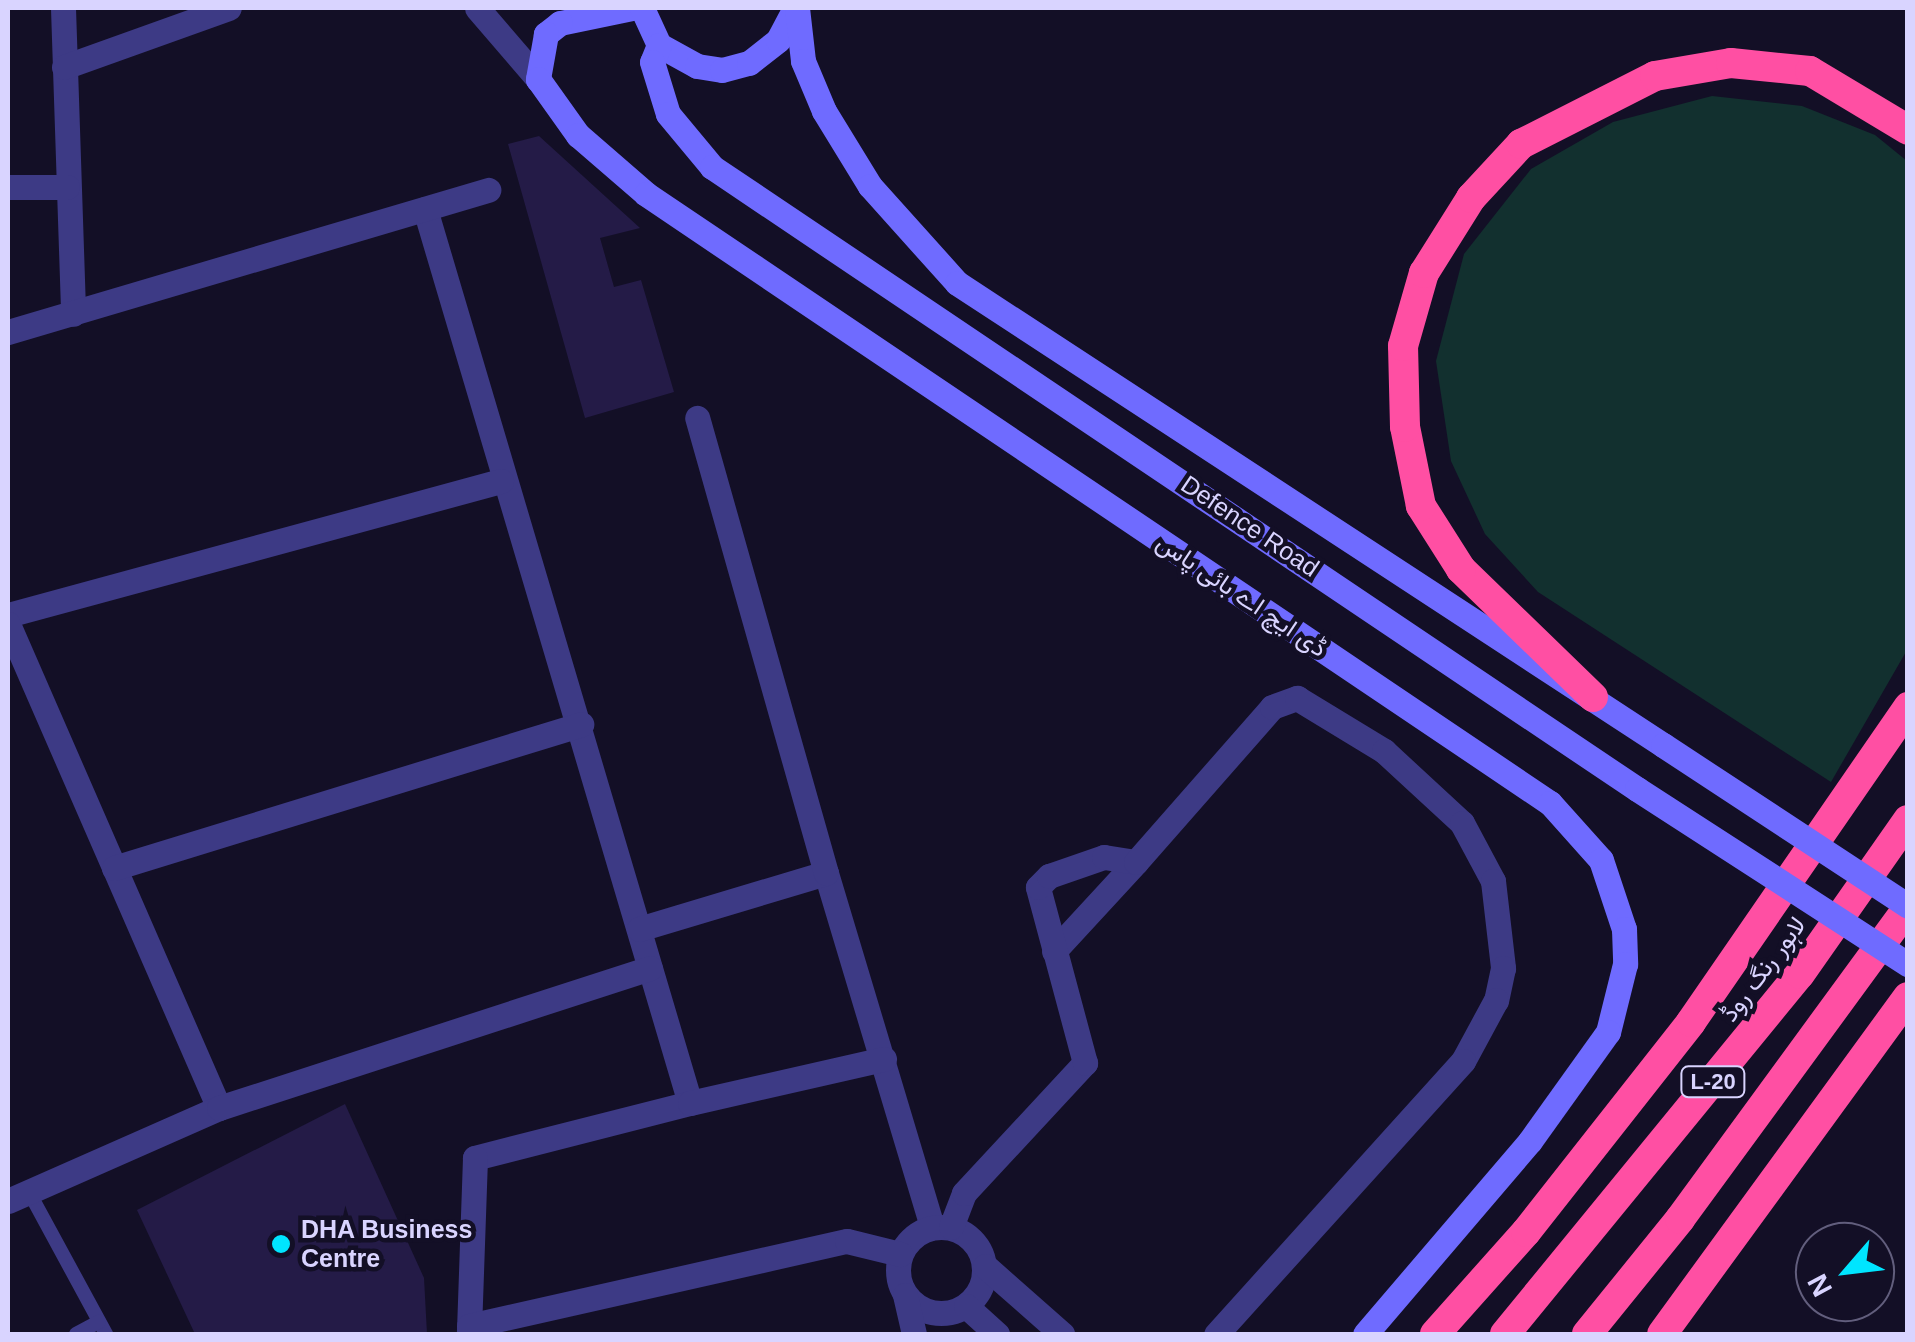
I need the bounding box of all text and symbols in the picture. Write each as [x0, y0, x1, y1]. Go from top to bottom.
street label: Defence Road [1175, 469, 1325, 583]
street label: ڈی ایچ اے بائی پاس [1151, 527, 1333, 663]
street label: لاہور رنگ روڈ [1714, 911, 1812, 1027]
road number: L-20 [1678, 1065, 1748, 1099]
place label: DHA Business Centre [301, 1215, 473, 1274]
north arrow [1795, 1222, 1895, 1322]
marker: DHA Business Centre [270, 1233, 292, 1255]
text: N [1801, 1269, 1838, 1302]

